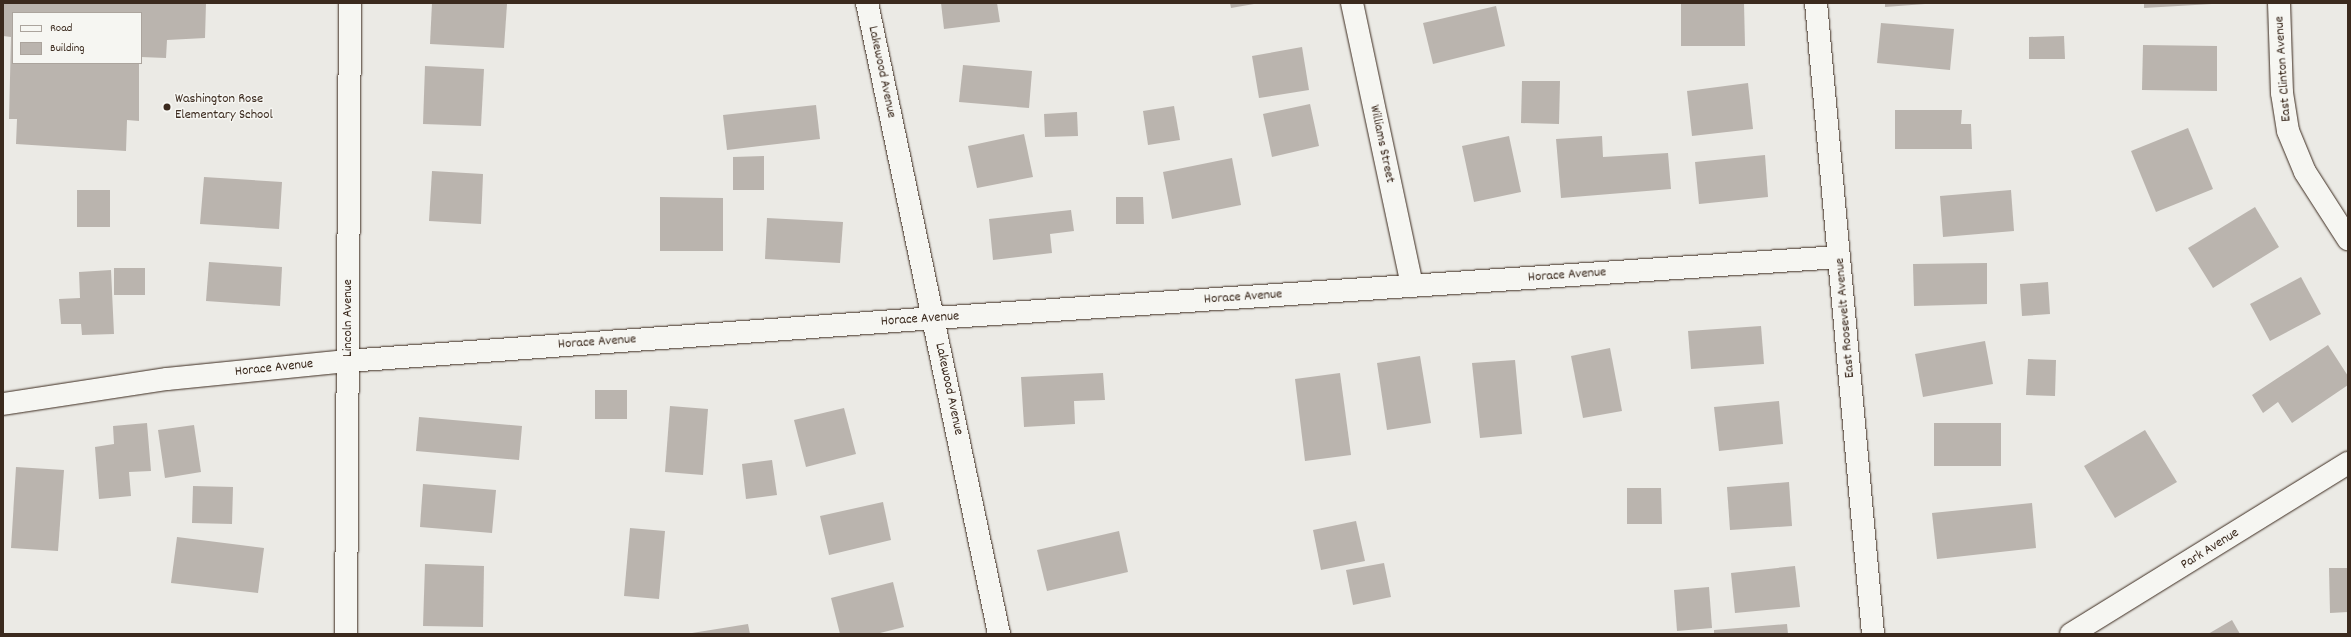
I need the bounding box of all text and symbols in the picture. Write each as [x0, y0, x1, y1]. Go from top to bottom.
legend [12, 12, 142, 64]
street label: East Clinton Avenue [2271, 16, 2295, 122]
text: Road [50, 20, 72, 37]
street label: Lakewood Avenue [864, 24, 900, 120]
text: Building [50, 40, 85, 57]
place label: Washington Rose Elementary School [175, 91, 273, 124]
marker: Washington Rose Elementary School [162, 102, 172, 112]
street label: Williams Street [1366, 104, 1398, 184]
street label: East Roosevelt Avenue [1831, 257, 1859, 379]
street label: Horace Avenue [1527, 264, 1607, 286]
street label: Lincoln Avenue [340, 279, 356, 357]
street label: Horace Avenue [1203, 286, 1283, 308]
street label: Horace Avenue [880, 308, 960, 330]
street label: Horace Avenue [557, 331, 637, 353]
street label: Lakewood Avenue [931, 341, 967, 437]
street label: Horace Avenue [234, 356, 314, 380]
street label: Park Avenue [2178, 525, 2242, 573]

